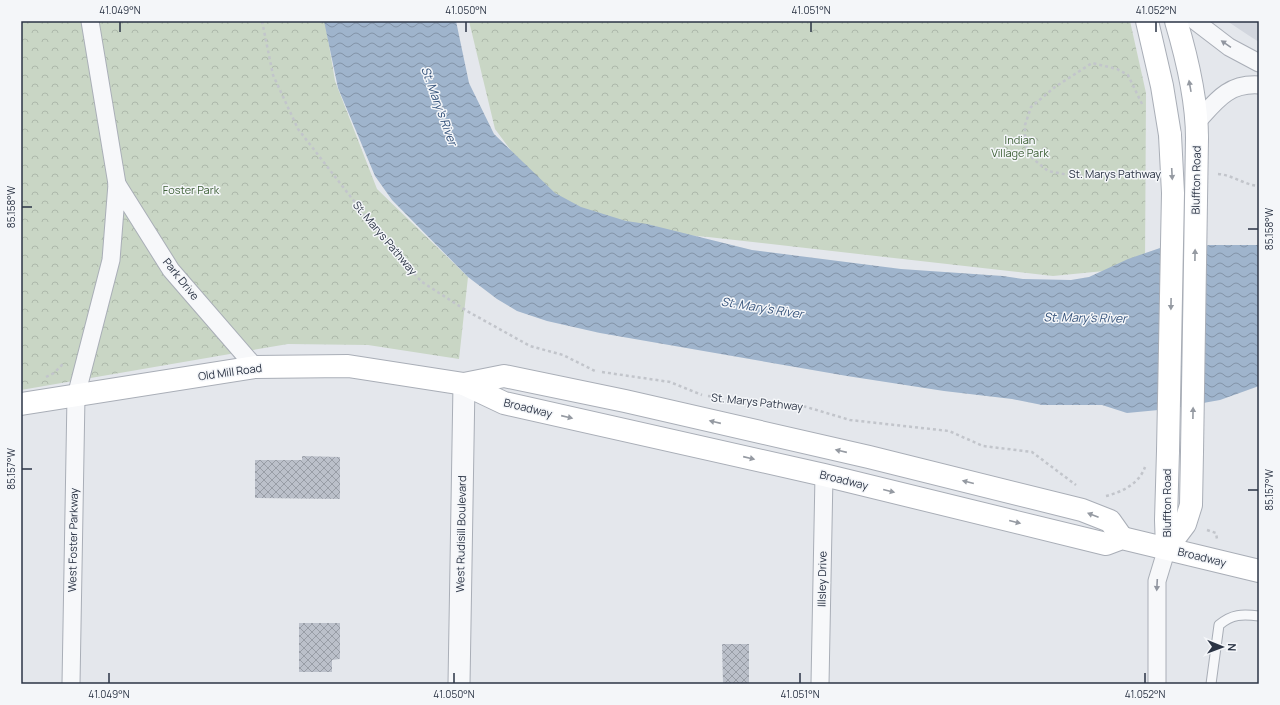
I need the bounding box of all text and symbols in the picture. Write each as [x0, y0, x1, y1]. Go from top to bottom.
text: 41.049°N [99, 3, 141, 17]
text: 41.050°N [445, 3, 487, 17]
text: 41.051°N [791, 3, 831, 17]
text: 41.052°N [1136, 3, 1176, 17]
one-way arrow [1220, 41, 1231, 48]
water label: St. Mary's River [417, 64, 462, 149]
one-way arrow [1187, 79, 1193, 92]
park label: Indian Village Park [991, 132, 1049, 160]
street label: Bluffton Road [1187, 146, 1204, 214]
street label: St. Marys Pathway [1069, 166, 1161, 181]
one-way arrow [1168, 168, 1175, 180]
park label: Foster Park [163, 182, 220, 197]
text: 85.158°W [4, 185, 18, 228]
street label: St. Marys Pathway [350, 197, 421, 278]
text: 85.158°W [1262, 207, 1276, 250]
one-way arrow [1192, 248, 1198, 261]
street label: Park Drive [160, 255, 203, 303]
water label: St. Mary's River [720, 293, 806, 323]
one-way arrow [1167, 298, 1174, 310]
water label: St. Mary's River [1043, 308, 1128, 327]
street label: Old Mill Road [197, 360, 263, 383]
street label: St. Marys Pathway [710, 389, 804, 414]
street label: Broadway [502, 394, 554, 421]
one-way arrow [1190, 406, 1196, 419]
one-way arrow [561, 414, 573, 420]
one-way arrow [708, 418, 721, 424]
text: 85.157°W [4, 448, 18, 490]
one-way arrow [835, 448, 847, 454]
one-way arrow [742, 456, 755, 462]
street label: Broadway [818, 466, 870, 493]
street label: Bluffton Road [1159, 469, 1174, 537]
text: 85.157°W [1262, 469, 1276, 511]
street label: West Rudisill Boulevard [452, 475, 469, 593]
one-way arrow [961, 479, 973, 485]
street label: West Foster Parkway [64, 487, 81, 592]
one-way arrow [883, 488, 895, 494]
one-way arrow [1087, 511, 1099, 517]
one-way arrow [1009, 519, 1021, 525]
street label: Broadway [1176, 543, 1228, 570]
street label: Illsley Drive [814, 550, 829, 607]
one-way arrow [1154, 579, 1161, 592]
north arrow [1202, 627, 1242, 667]
text: N [1225, 643, 1240, 651]
text: 41.049°N [88, 687, 130, 701]
text: 41.050°N [433, 687, 475, 701]
text: 41.051°N [780, 687, 820, 701]
text: 41.052°N [1125, 687, 1165, 701]

